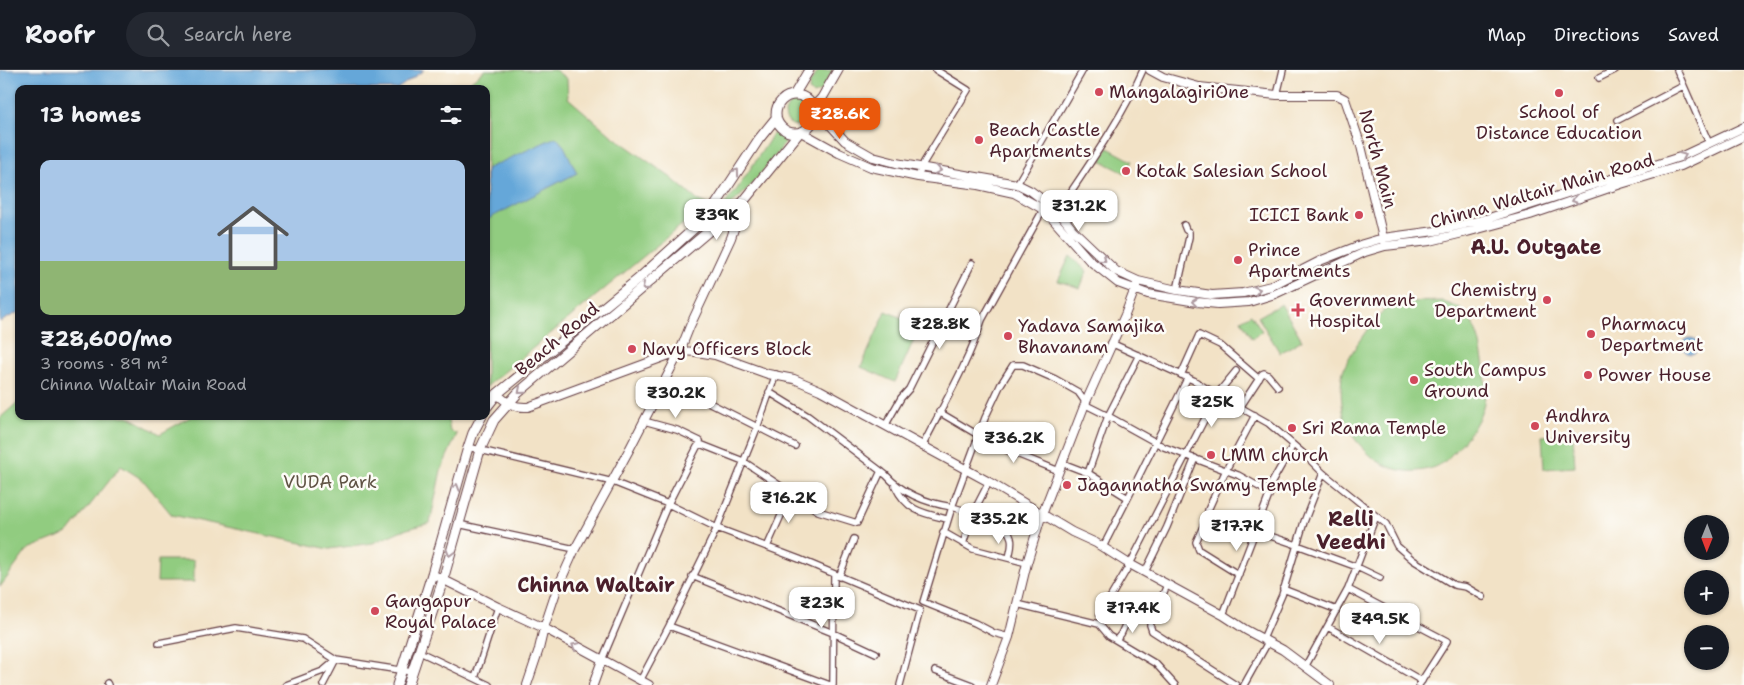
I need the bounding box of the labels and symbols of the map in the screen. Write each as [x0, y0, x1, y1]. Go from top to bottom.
place label: MangalagiriOne [1109, 80, 1249, 104]
marker: MangalagiriOne [1093, 86, 1105, 98]
marker: School of Distance Education [1553, 87, 1565, 99]
pin: ₹28.6K [799, 98, 881, 140]
place label: School of Distance Education [1476, 100, 1642, 145]
street label: North Main [1353, 107, 1403, 211]
place label: Beach Castle Apartments [989, 118, 1100, 163]
marker: Beach Castle Apartments [973, 134, 985, 146]
street label: Chinna Waltair Main Road [1427, 147, 1657, 235]
one-way arrow [1678, 151, 1687, 162]
place label: Kotak Salesian School [1136, 159, 1328, 183]
one-way arrow [934, 164, 942, 174]
marker: Kotak Salesian School [1120, 165, 1132, 177]
one-way arrow [731, 169, 739, 178]
pin: ₹31.2K [1038, 190, 1120, 232]
one-way arrow [1571, 194, 1579, 204]
pin: ₹39K [687, 198, 747, 241]
place label: ICICI Bank [1249, 203, 1349, 227]
marker: ICICI Bank [1353, 209, 1365, 221]
district label: A.U. Outgate [1470, 234, 1602, 260]
place label: Prince Apartments [1248, 238, 1351, 283]
one-way arrow [1097, 254, 1106, 263]
marker: Prince Apartments [1232, 254, 1244, 266]
place label: Chemistry Department [1434, 278, 1537, 323]
one-way arrow [641, 281, 650, 290]
one-way arrow [1252, 285, 1260, 295]
place label: Government Hospital [1309, 288, 1416, 333]
marker: Chemistry Department [1541, 294, 1553, 306]
street label: Beach Road [510, 297, 604, 381]
one-way arrow [1190, 297, 1198, 308]
marker: Government Hospital [1291, 303, 1305, 317]
pin: ₹28.8K [899, 308, 981, 350]
place label: Pharmacy Department [1601, 312, 1704, 357]
place label: Yadava Samajika Bhavanam [1018, 314, 1164, 359]
marker: Pharmacy Department [1585, 328, 1597, 340]
marker: Yadava Samajika Bhavanam [1002, 330, 1014, 342]
place label: Navy Officers Block [642, 337, 812, 361]
marker: Navy Officers Block [626, 343, 638, 355]
place label: South Campus Ground [1424, 358, 1547, 403]
place label: Power House [1598, 363, 1711, 387]
marker: Power House [1582, 369, 1594, 381]
marker: South Campus Ground [1408, 374, 1420, 386]
pin: ₹30.2K [635, 376, 717, 419]
one-way arrow [517, 386, 526, 395]
pin: ₹25K [1182, 386, 1242, 428]
place label: Andhra University [1545, 404, 1631, 449]
place label: Sri Rama Temple [1302, 416, 1447, 440]
marker: Andhra University [1529, 420, 1541, 432]
pin: ₹36.2K [973, 422, 1055, 464]
marker: Sri Rama Temple [1286, 422, 1298, 434]
place label: LMM church [1221, 443, 1329, 467]
marker: LMM church [1205, 449, 1217, 461]
park label: VUDA Park [283, 470, 377, 494]
place label: Jagannatha Swamy Temple [1077, 473, 1317, 497]
marker: Jagannatha Swamy Temple [1061, 479, 1073, 491]
pin: ₹16.2K [748, 482, 830, 524]
one-way arrow [450, 483, 461, 492]
pin: ₹35.2K [958, 502, 1040, 545]
district label: Relli Veedhi [1316, 506, 1386, 555]
pin: ₹17.7K [1196, 510, 1278, 552]
north arrow [1684, 515, 1729, 560]
one-way arrow [446, 549, 456, 557]
district label: Chinna Waltair [517, 572, 675, 598]
pin: ₹23K [792, 586, 852, 629]
place label: Gangapur Royal Palace [385, 589, 497, 634]
pin: ₹17.4K [1092, 592, 1174, 634]
pin: ₹49.5K [1339, 602, 1421, 645]
marker: Gangapur Royal Palace [369, 605, 381, 617]
one-way arrow [571, 642, 580, 652]

